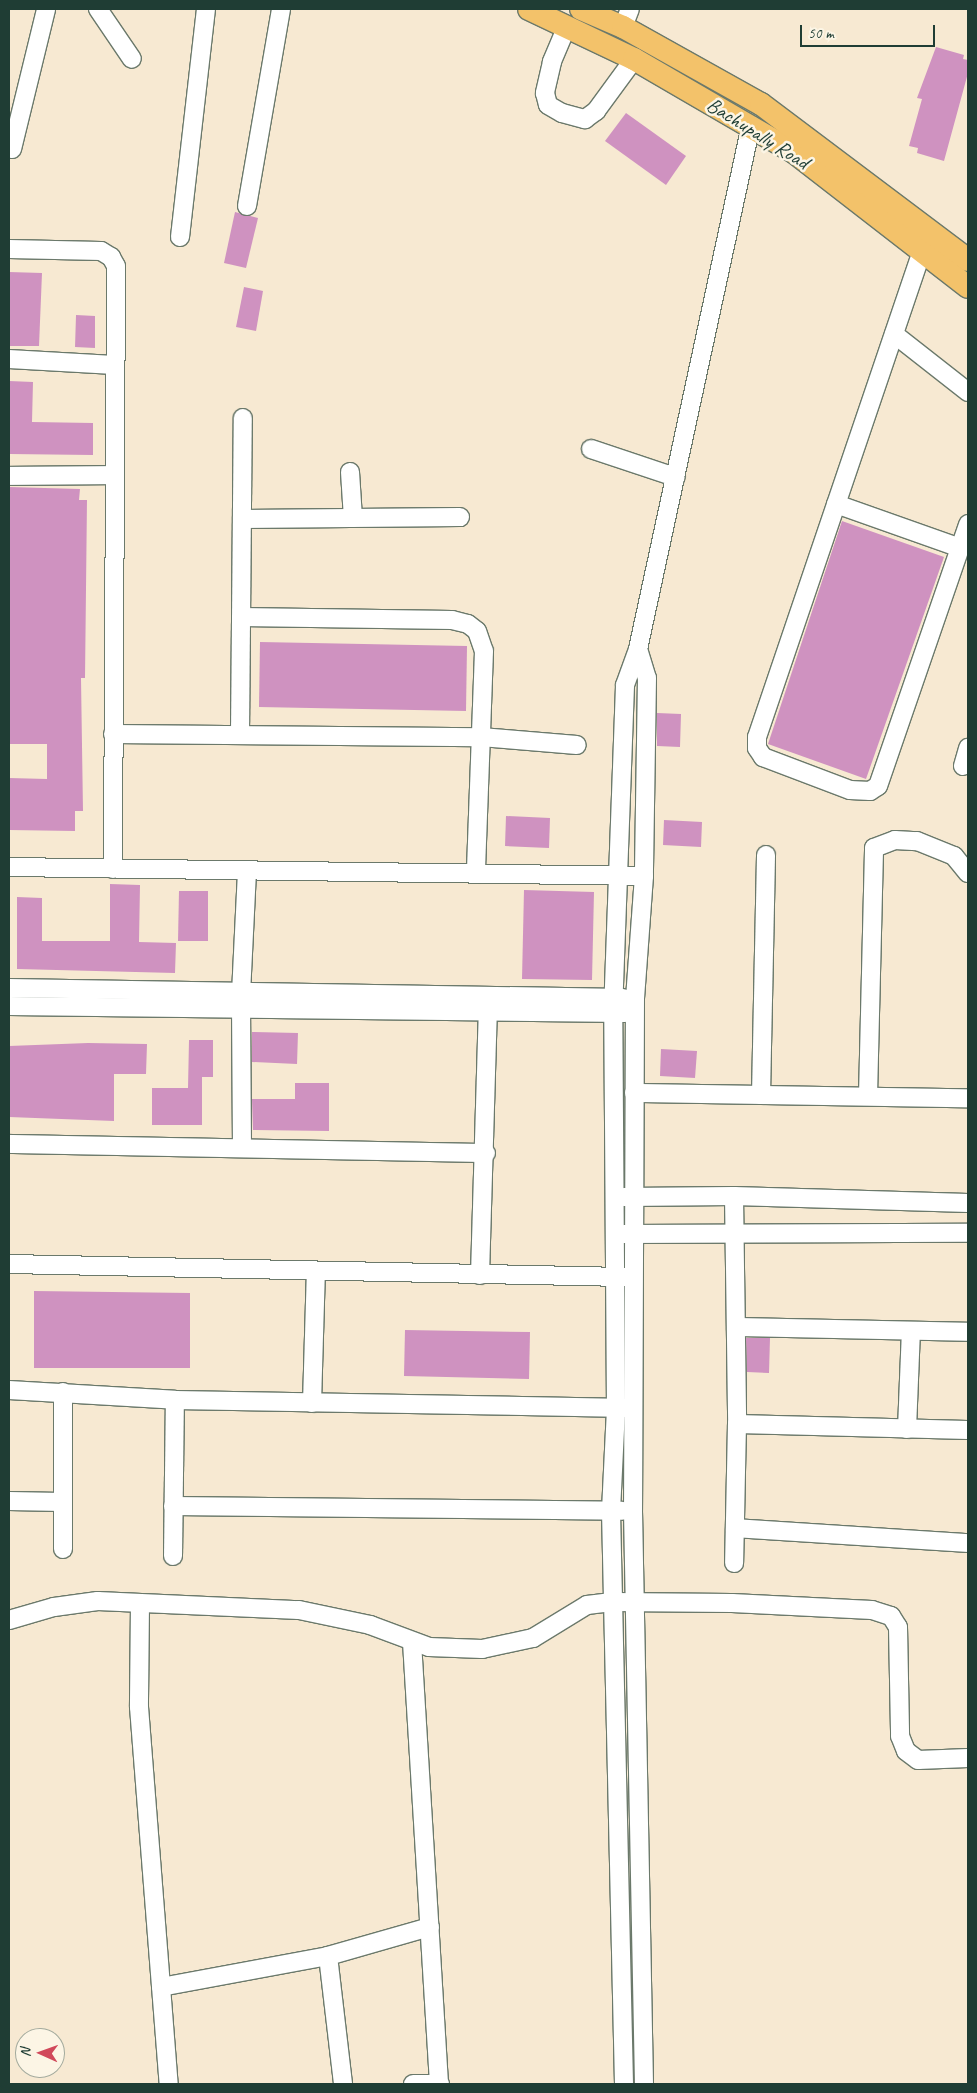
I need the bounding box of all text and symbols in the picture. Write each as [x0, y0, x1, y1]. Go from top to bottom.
scale bar [802, 15, 937, 47]
text: 50 m [808, 24, 834, 43]
street label: Bachupally Road [702, 92, 814, 174]
north arrow [15, 2028, 65, 2078]
text: N [17, 2048, 34, 2057]

